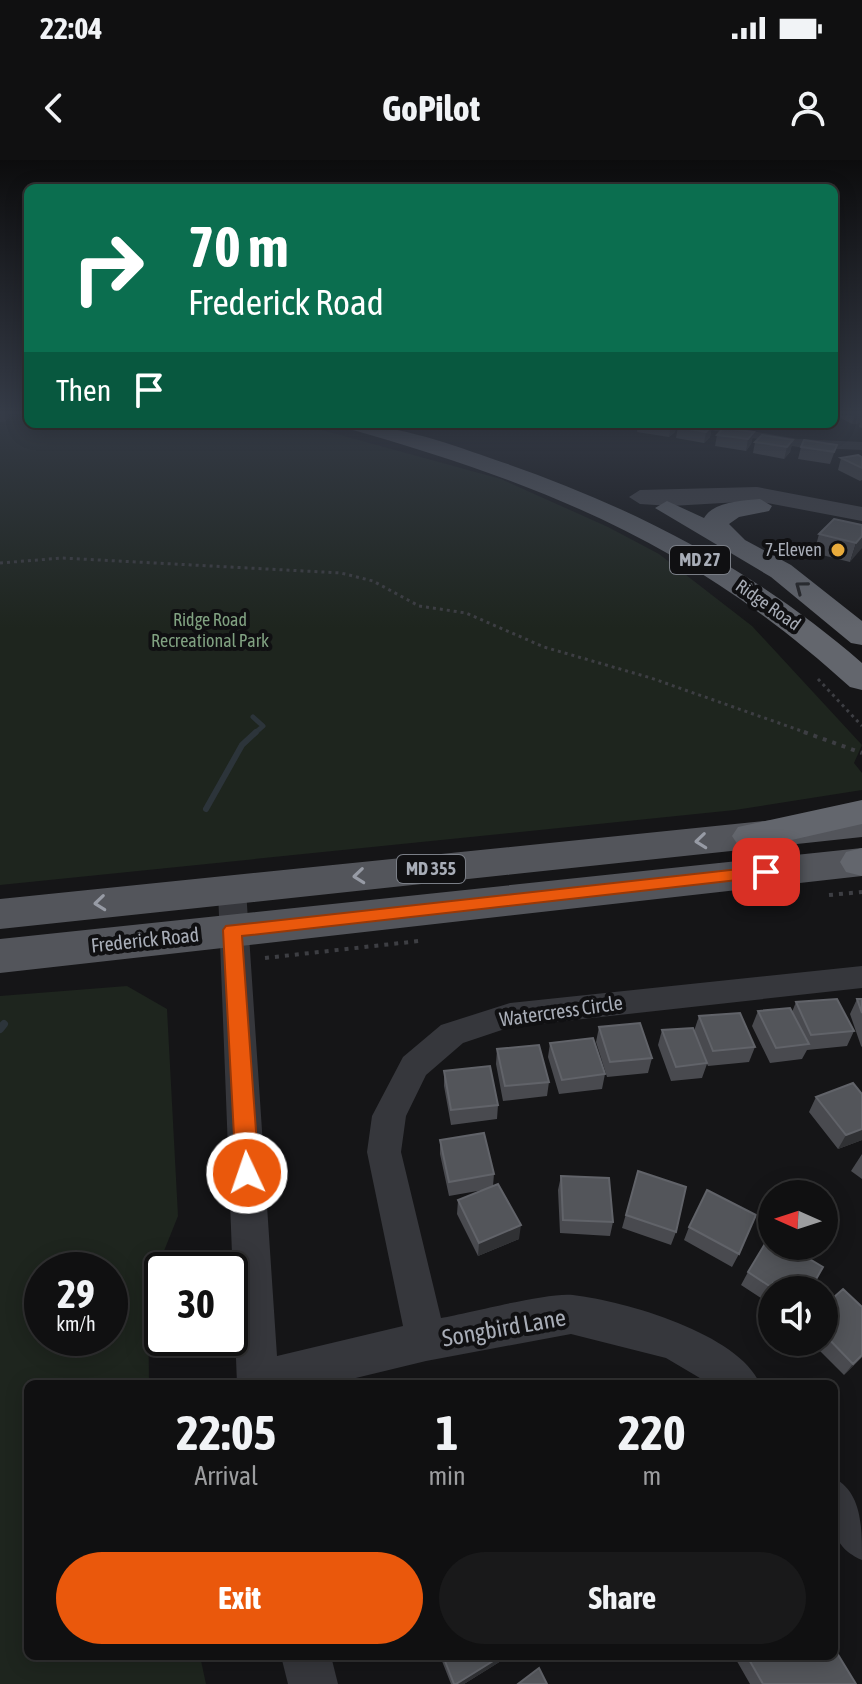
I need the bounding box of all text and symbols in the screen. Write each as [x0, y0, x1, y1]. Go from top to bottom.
text: 22:04 [40, 11, 102, 45]
icon: back [32, 86, 76, 130]
icon: person [786, 86, 830, 130]
text: GoPilot [382, 87, 480, 129]
text: 70 m [188, 215, 289, 279]
icon: right [56, 216, 160, 320]
text: Frederick Road [188, 281, 384, 323]
icon: arrive [127, 368, 171, 412]
text: Then [56, 373, 111, 407]
place label: 7-Eleven [765, 539, 822, 560]
marker: 7-Eleven [829, 541, 847, 559]
road number: MD 27 [670, 546, 730, 574]
street label: Ridge Road [732, 575, 805, 634]
one-way arrow [795, 582, 810, 596]
park label: Ridge Road Recreational Park [151, 609, 269, 651]
one-way arrow [694, 833, 707, 850]
pin [732, 838, 800, 906]
icon: arrive [744, 850, 788, 894]
road number: MD 355 [397, 855, 465, 883]
one-way arrow [352, 868, 365, 885]
one-way arrow [93, 895, 106, 912]
street label: Frederick Road [90, 922, 200, 957]
street label: Watercress Circle [498, 990, 624, 1031]
position arrow [205, 1131, 289, 1215]
north arrow [758, 1180, 838, 1260]
map controls [758, 1180, 838, 1356]
speed limit sign: 30 [144, 1252, 248, 1356]
text: 29 [57, 1271, 95, 1316]
button: sound [758, 1276, 838, 1356]
street label: Songbird Lane [440, 1303, 568, 1352]
text: km/h [56, 1312, 96, 1335]
text: 22:05 [176, 1405, 276, 1460]
text: 1 [436, 1405, 458, 1460]
text: 220 [618, 1405, 686, 1460]
text: Arrival [194, 1461, 258, 1491]
text: min [428, 1461, 466, 1491]
text: m [642, 1461, 661, 1491]
button: Exit [56, 1552, 423, 1644]
button: Share [439, 1552, 806, 1644]

